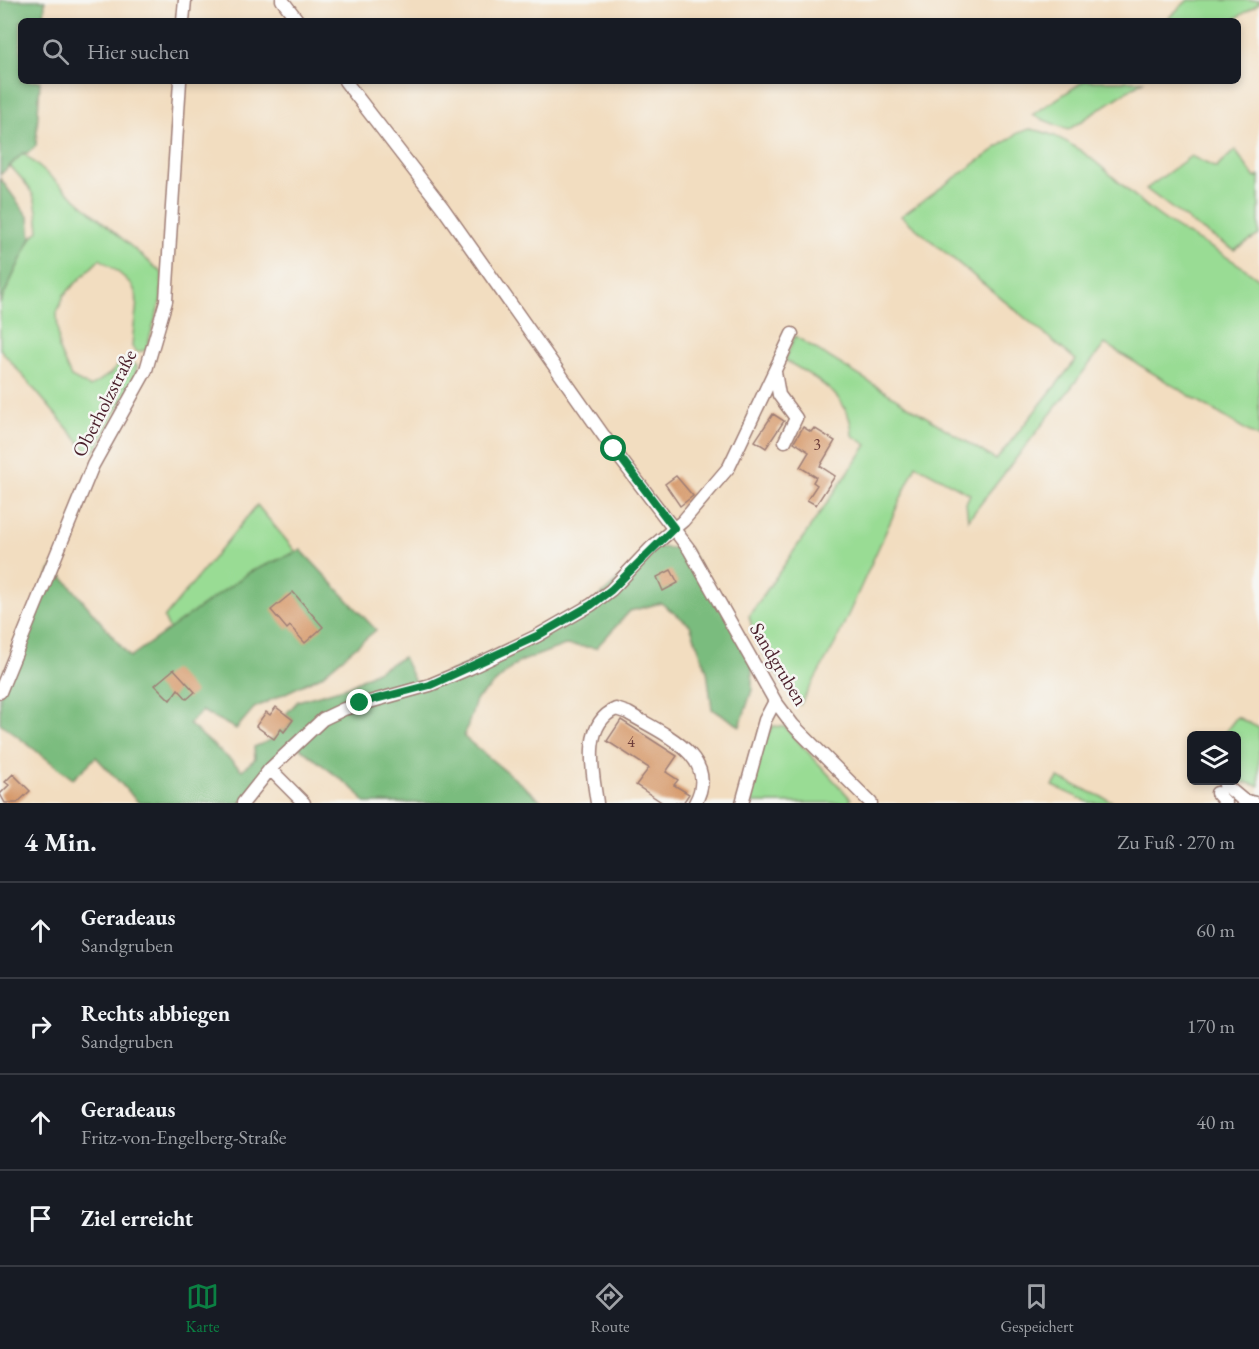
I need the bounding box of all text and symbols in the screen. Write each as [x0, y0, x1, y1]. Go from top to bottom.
search box [18, 18, 1241, 84]
icon: search [39, 35, 72, 68]
text: Hier suchen [87, 37, 190, 66]
street label: Oberholzstraße [66, 345, 142, 461]
house number: 3 [813, 434, 821, 455]
route start [600, 435, 626, 461]
street label: Sandgruben [744, 618, 814, 711]
route end [346, 689, 372, 715]
house number: 4 [627, 731, 635, 752]
map controls [1187, 731, 1241, 785]
button: layers [1187, 731, 1241, 785]
text: 4 Min. [24, 825, 97, 859]
text: Zu Fuß · 270 m [1117, 829, 1235, 855]
text: Geradeaus [81, 903, 175, 932]
icon: ahead [24, 914, 57, 947]
text: 60 m [1196, 917, 1235, 943]
text: Sandgruben [81, 932, 174, 958]
text: Rechts abbiegen [81, 999, 230, 1028]
icon: right [24, 1010, 57, 1043]
text: 170 m [1187, 1013, 1235, 1039]
text: Sandgruben [81, 1028, 174, 1054]
text: Geradeaus [81, 1095, 175, 1124]
icon: ahead [24, 1106, 57, 1139]
text: 40 m [1196, 1109, 1235, 1135]
text: Fritz-von-Engelberg-Straße [81, 1124, 287, 1150]
icon: arrive [24, 1202, 57, 1235]
text: Ziel erreicht [81, 1204, 193, 1233]
tab: Karte [186, 1280, 219, 1337]
tab: Route [590, 1280, 629, 1337]
tab: Gespeichert [1001, 1280, 1073, 1337]

